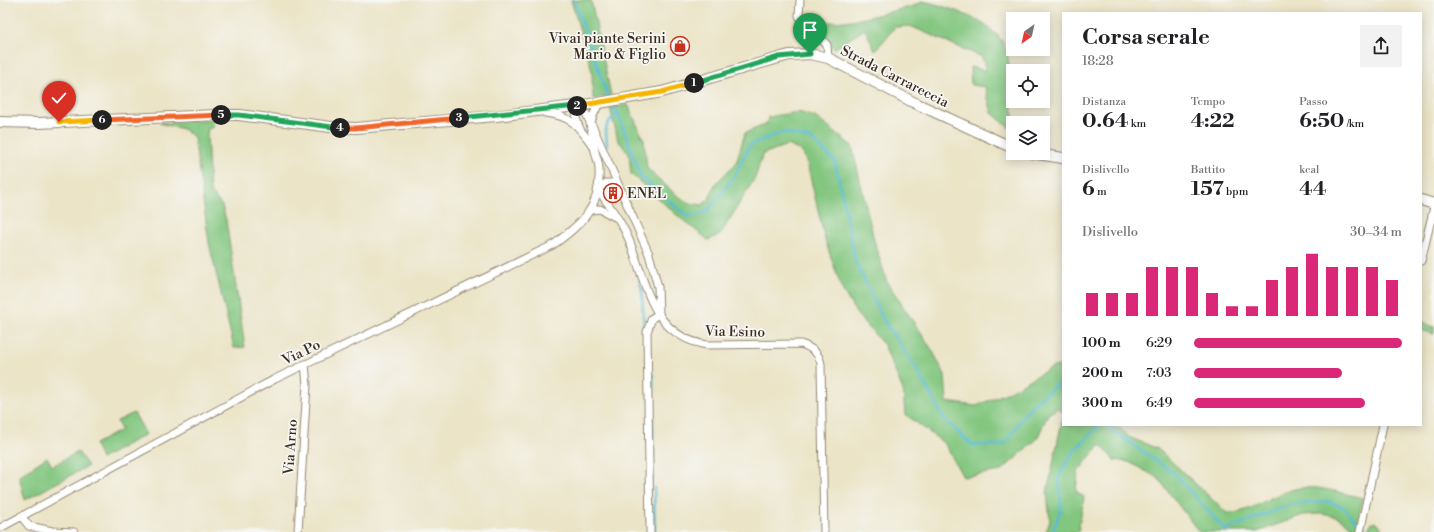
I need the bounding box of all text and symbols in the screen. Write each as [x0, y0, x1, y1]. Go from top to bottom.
north arrow [1006, 12, 1050, 56]
map controls [1006, 12, 1050, 160]
pin [793, 13, 827, 54]
icon: arrive [799, 19, 821, 41]
text: Corsa serale [1082, 24, 1210, 51]
button: share [1360, 25, 1402, 67]
place label: Vivai piante Serini Mario & Figlio [548, 30, 666, 64]
shop icon: Vivai piante Serini Mario & Figlio [669, 35, 691, 57]
street label: Strada Carrareccia [837, 42, 952, 112]
text: 18:28 [1082, 53, 1114, 69]
button: locate [1006, 64, 1050, 108]
pin: 1 [684, 73, 704, 93]
text: 1 [691, 76, 697, 90]
pin [42, 81, 76, 122]
icon: check [48, 87, 70, 109]
text: Distanza [1082, 95, 1126, 109]
text: Tempo [1191, 95, 1225, 109]
text: Passo [1299, 95, 1328, 109]
pin: 2 [567, 96, 587, 116]
text: 2 [574, 99, 580, 113]
pin: 5 [211, 105, 231, 125]
text: 5 [218, 108, 224, 122]
pin: 3 [449, 108, 469, 128]
text: 0.64 [1082, 109, 1128, 134]
text: 4:22 [1191, 109, 1235, 134]
text: 6:50 [1299, 109, 1344, 134]
pin: 6 [92, 110, 112, 130]
text: 3 [456, 111, 462, 125]
text: 6 [99, 113, 105, 127]
button: layers [1006, 116, 1050, 160]
text: km [1128, 117, 1146, 131]
text: /km [1344, 117, 1364, 131]
pin: 4 [330, 118, 350, 138]
text: 4 [336, 121, 344, 135]
text: Dislivello [1082, 163, 1129, 177]
text: Battito [1191, 163, 1225, 177]
text: kcal [1299, 163, 1319, 177]
text: 6 [1082, 177, 1095, 202]
text: 157 [1191, 177, 1224, 202]
text: 44 [1299, 177, 1326, 202]
building icon: ENEL [602, 182, 624, 204]
place label: ENEL [627, 185, 666, 203]
text: m [1095, 185, 1107, 199]
text: bpm [1224, 185, 1248, 199]
text: Dislivello [1082, 224, 1138, 240]
text: 30–34 m [1350, 224, 1402, 240]
street label: Via Esino [704, 322, 765, 342]
text: 100 m [1082, 335, 1121, 351]
text: 6:29 [1146, 335, 1172, 351]
street label: Via Po [278, 336, 324, 370]
text: 200 m [1082, 365, 1123, 381]
text: 7:03 [1146, 365, 1171, 381]
text: 300 m [1082, 395, 1123, 411]
text: 6:49 [1146, 395, 1172, 411]
street label: Via Arno [280, 418, 302, 477]

